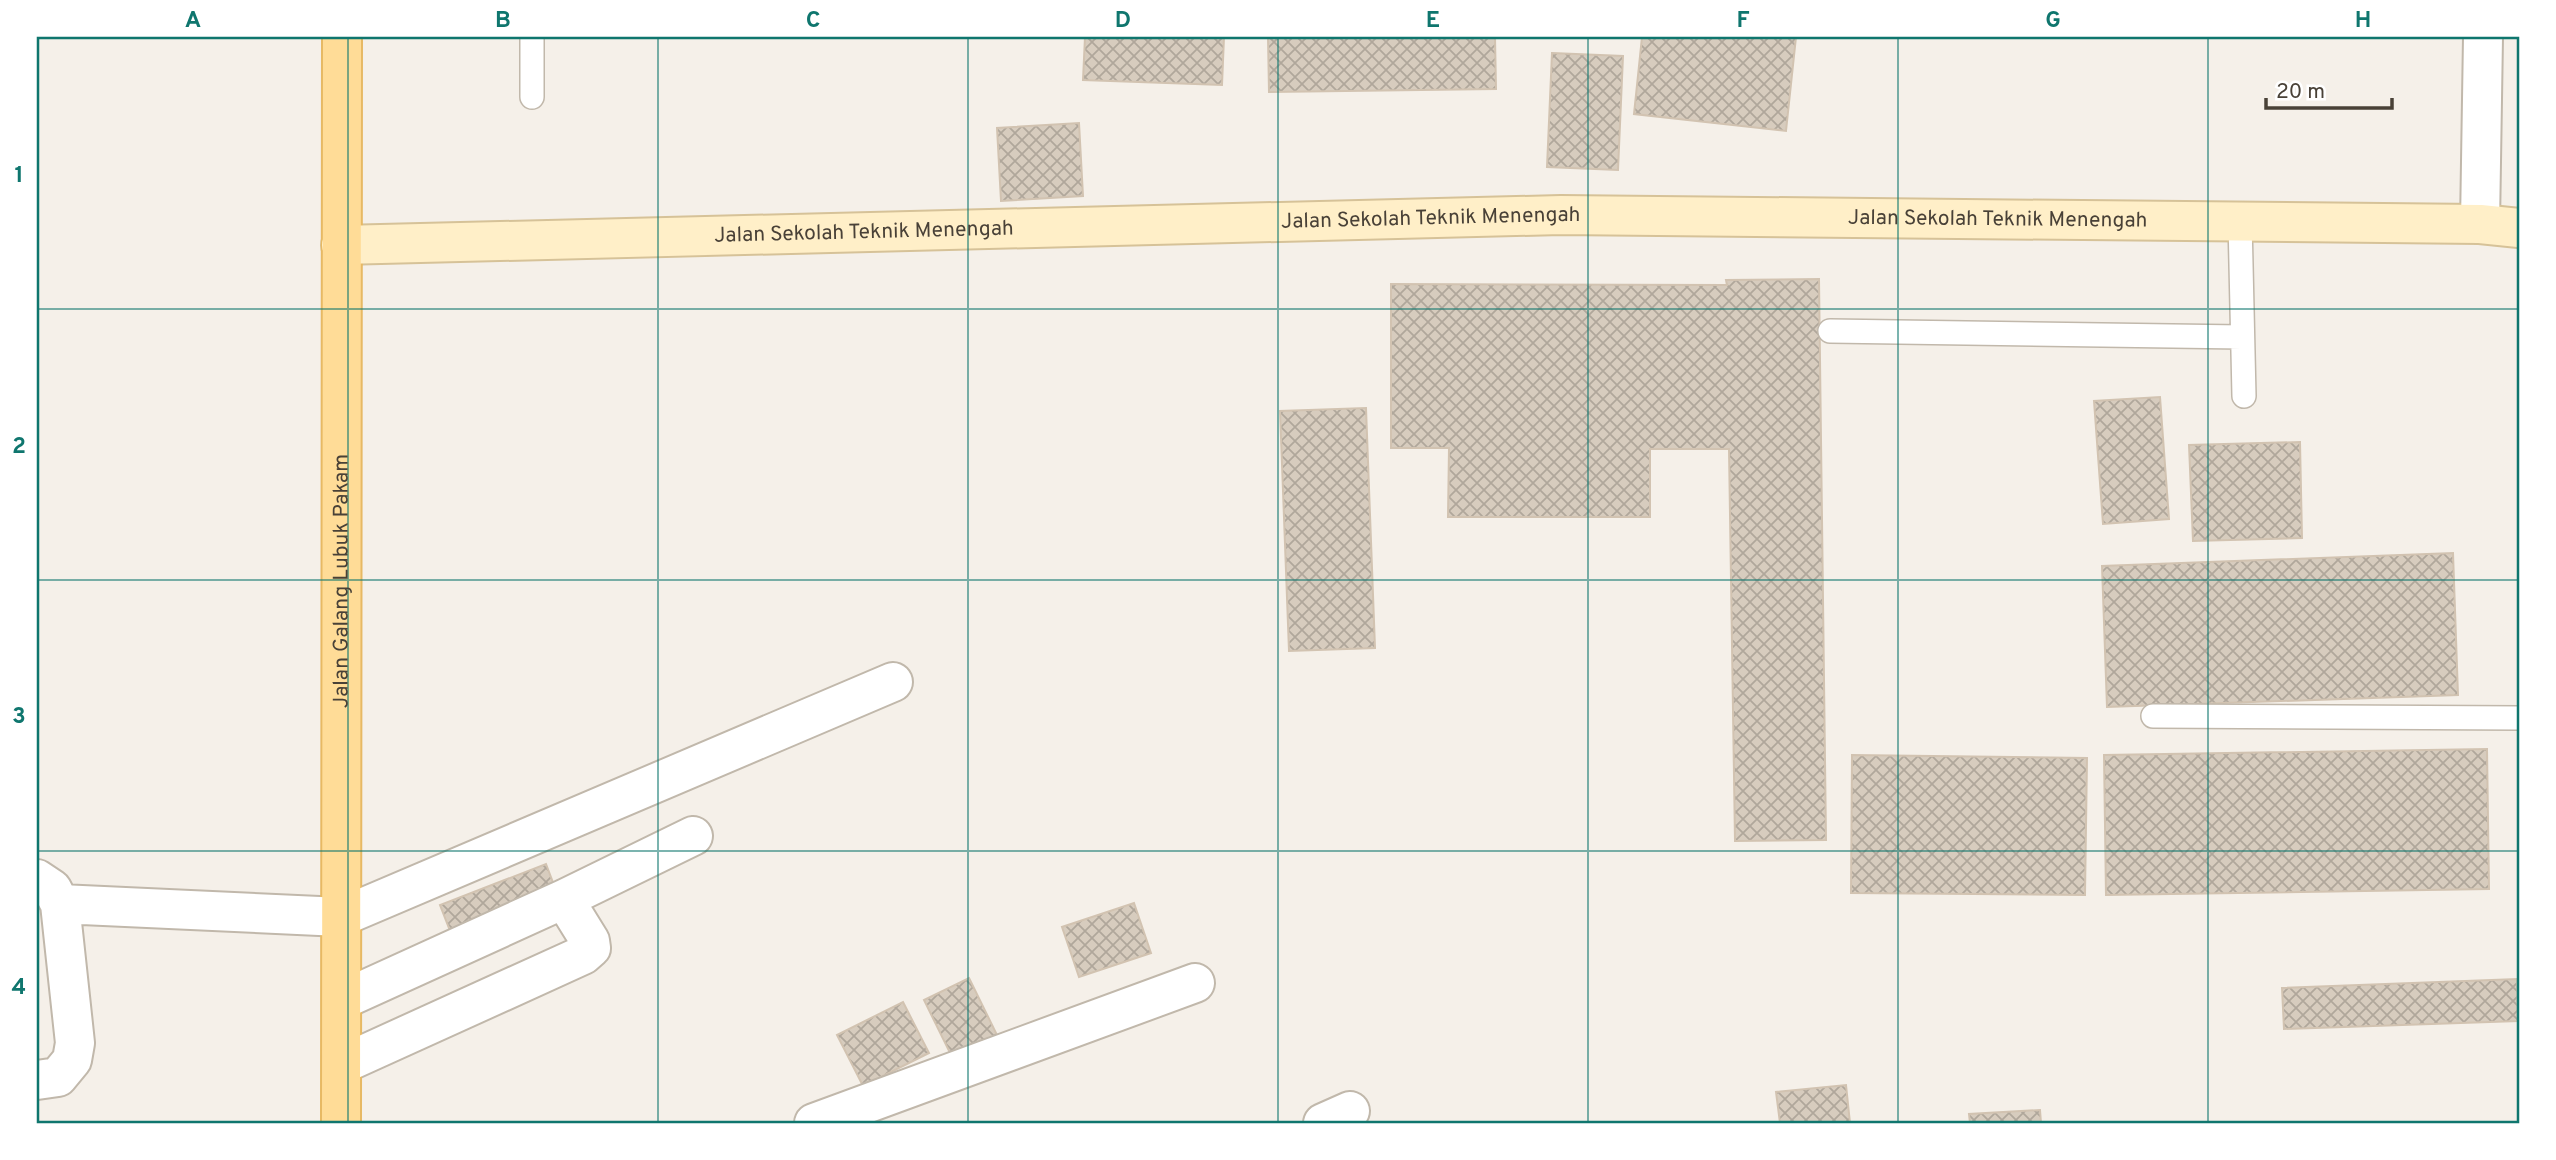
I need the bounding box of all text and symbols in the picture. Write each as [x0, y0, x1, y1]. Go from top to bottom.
text: A [185, 7, 201, 36]
text: B [495, 7, 511, 36]
text: C [806, 7, 820, 36]
text: D [1115, 7, 1131, 36]
text: E [1426, 7, 1440, 36]
text: F [1736, 7, 1750, 36]
text: G [2045, 7, 2061, 36]
text: H [2355, 7, 2371, 36]
scale bar [2266, 66, 2392, 110]
text: 20 m [2276, 79, 2325, 106]
text: 1 [14, 162, 24, 191]
street label: Jalan Sekolah Teknik Menengah [1281, 201, 1581, 235]
street label: Jalan Sekolah Teknik Menengah [1848, 204, 2148, 234]
street label: Jalan Sekolah Teknik Menengah [714, 215, 1014, 249]
text: 2 [12, 433, 26, 462]
street label: Jalan Galang Lubuk Pakam [328, 454, 355, 708]
text: 3 [12, 703, 26, 732]
text: 4 [12, 974, 26, 1003]

